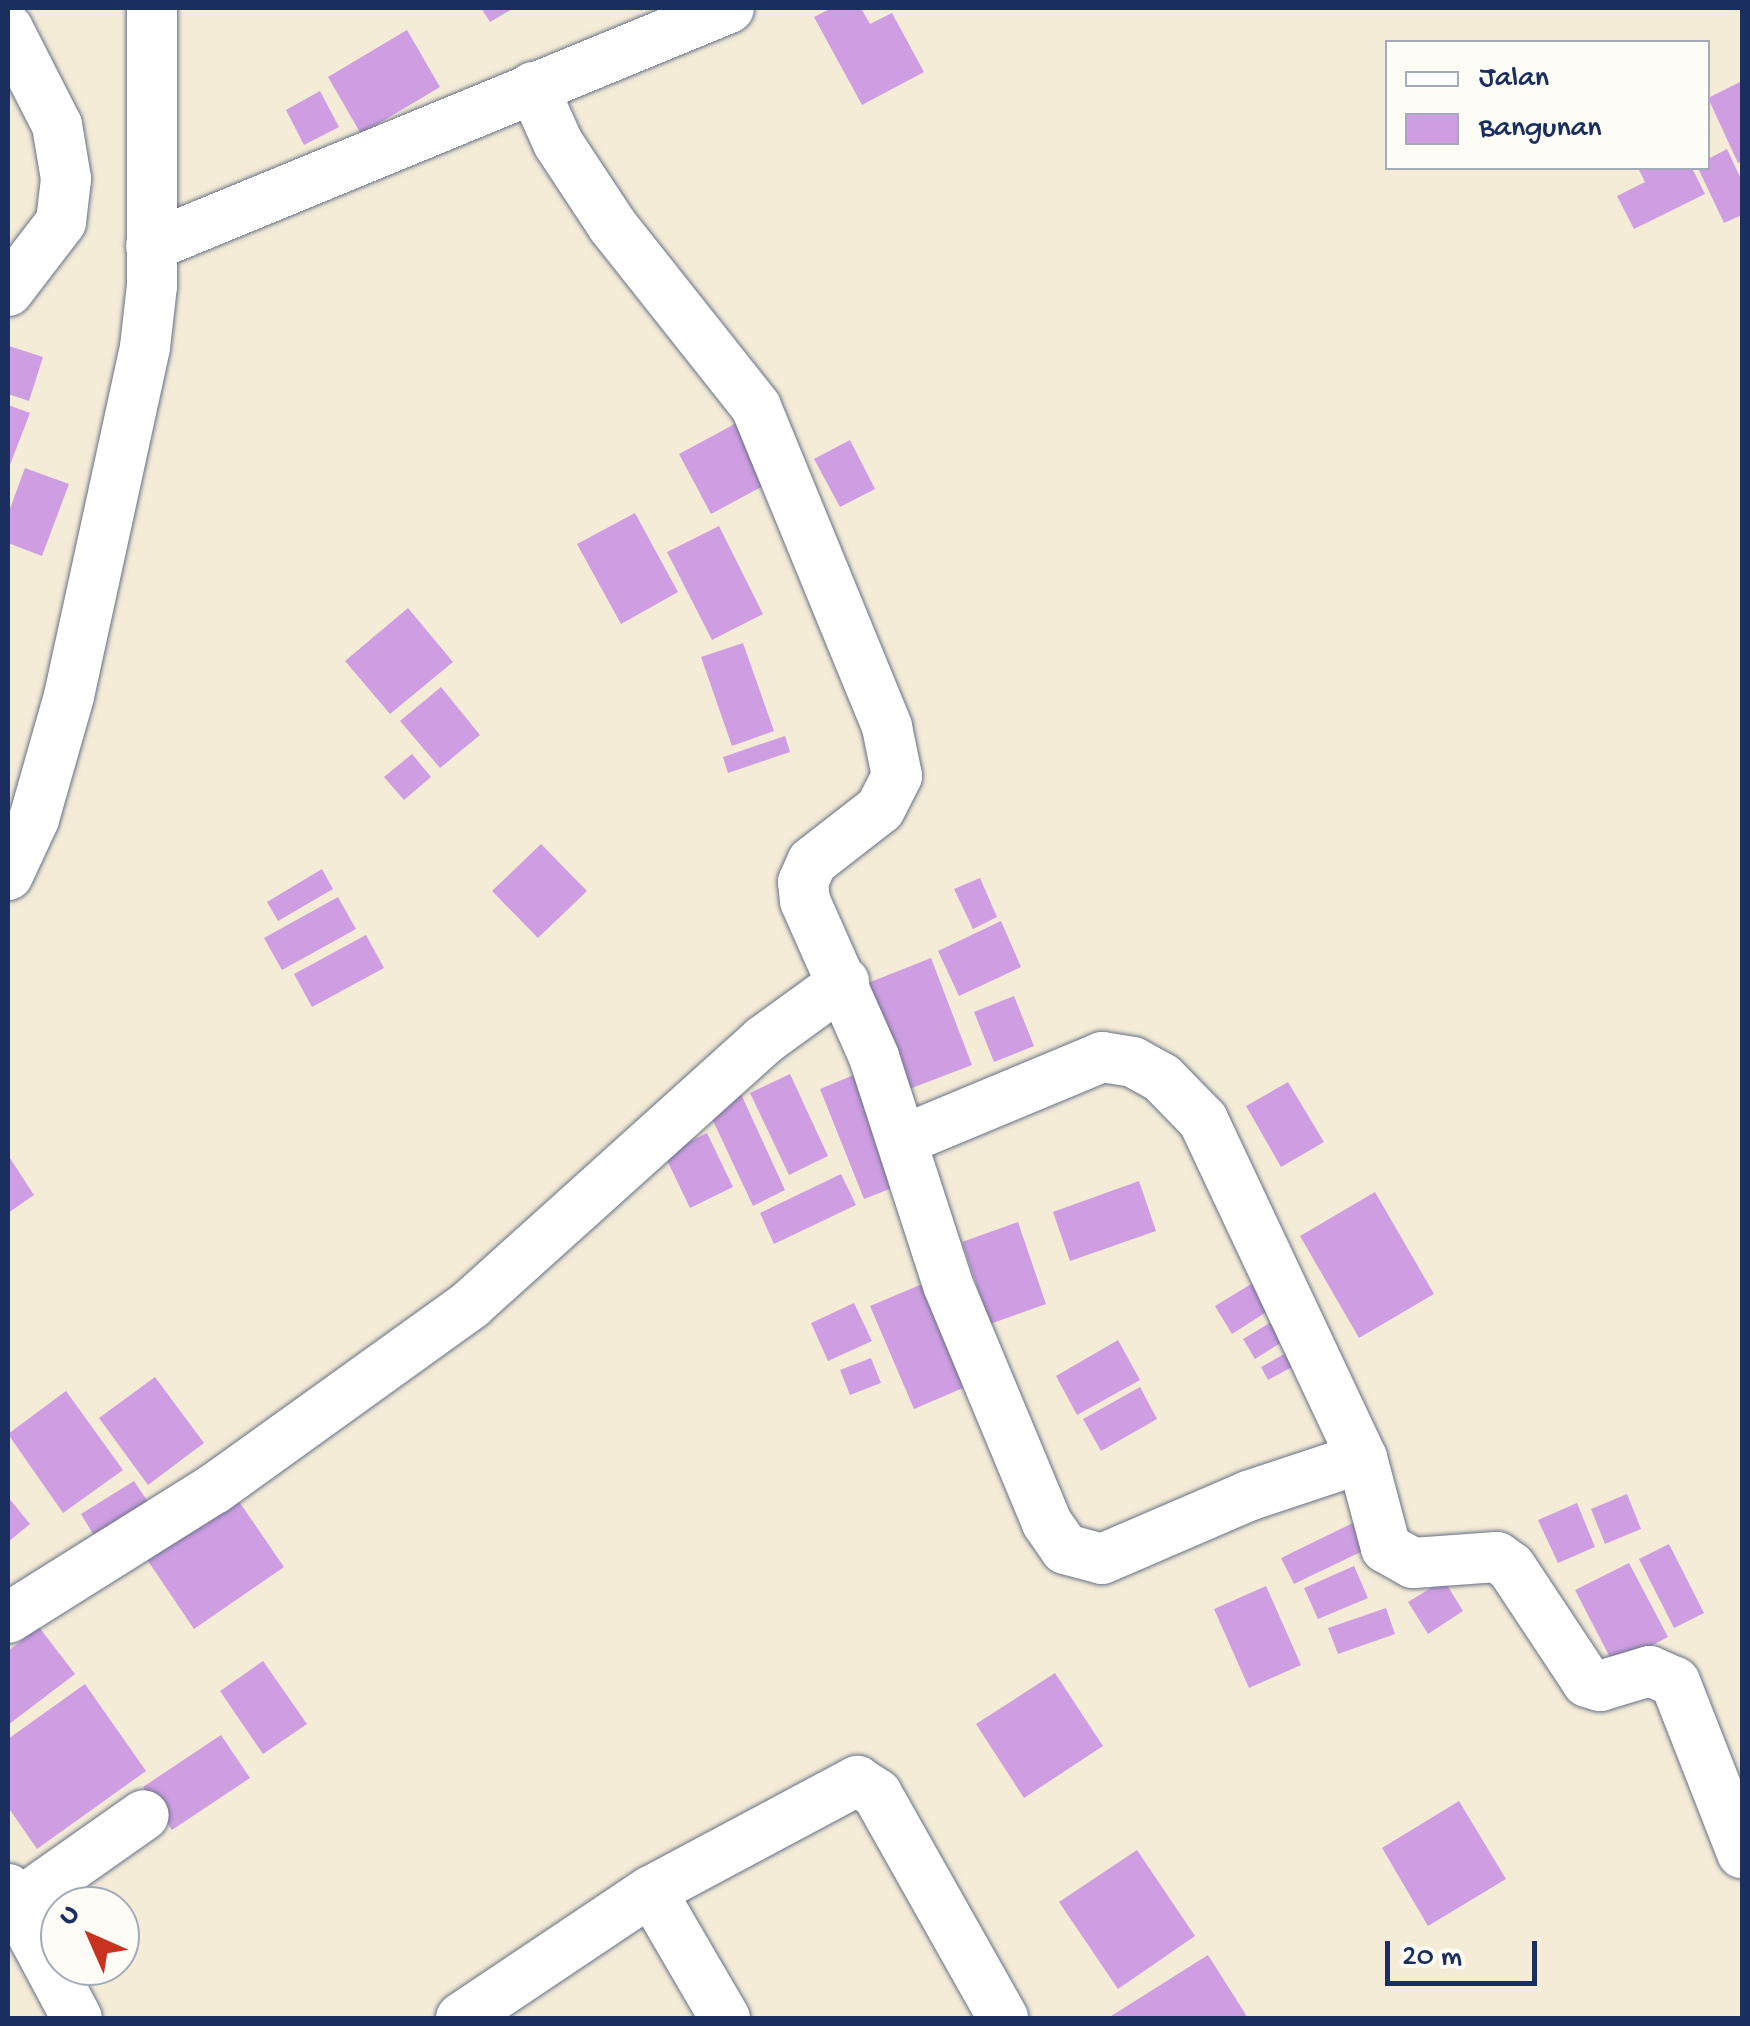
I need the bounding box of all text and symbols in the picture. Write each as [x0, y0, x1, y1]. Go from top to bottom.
legend [1385, 40, 1710, 170]
text: Jalan [1479, 62, 1549, 97]
text: Bangunan [1479, 112, 1602, 147]
north arrow [40, 1886, 140, 1986]
text: U [52, 1898, 87, 1933]
scale bar [1390, 1921, 1542, 1983]
text: 20 m [1402, 1941, 1462, 1976]

